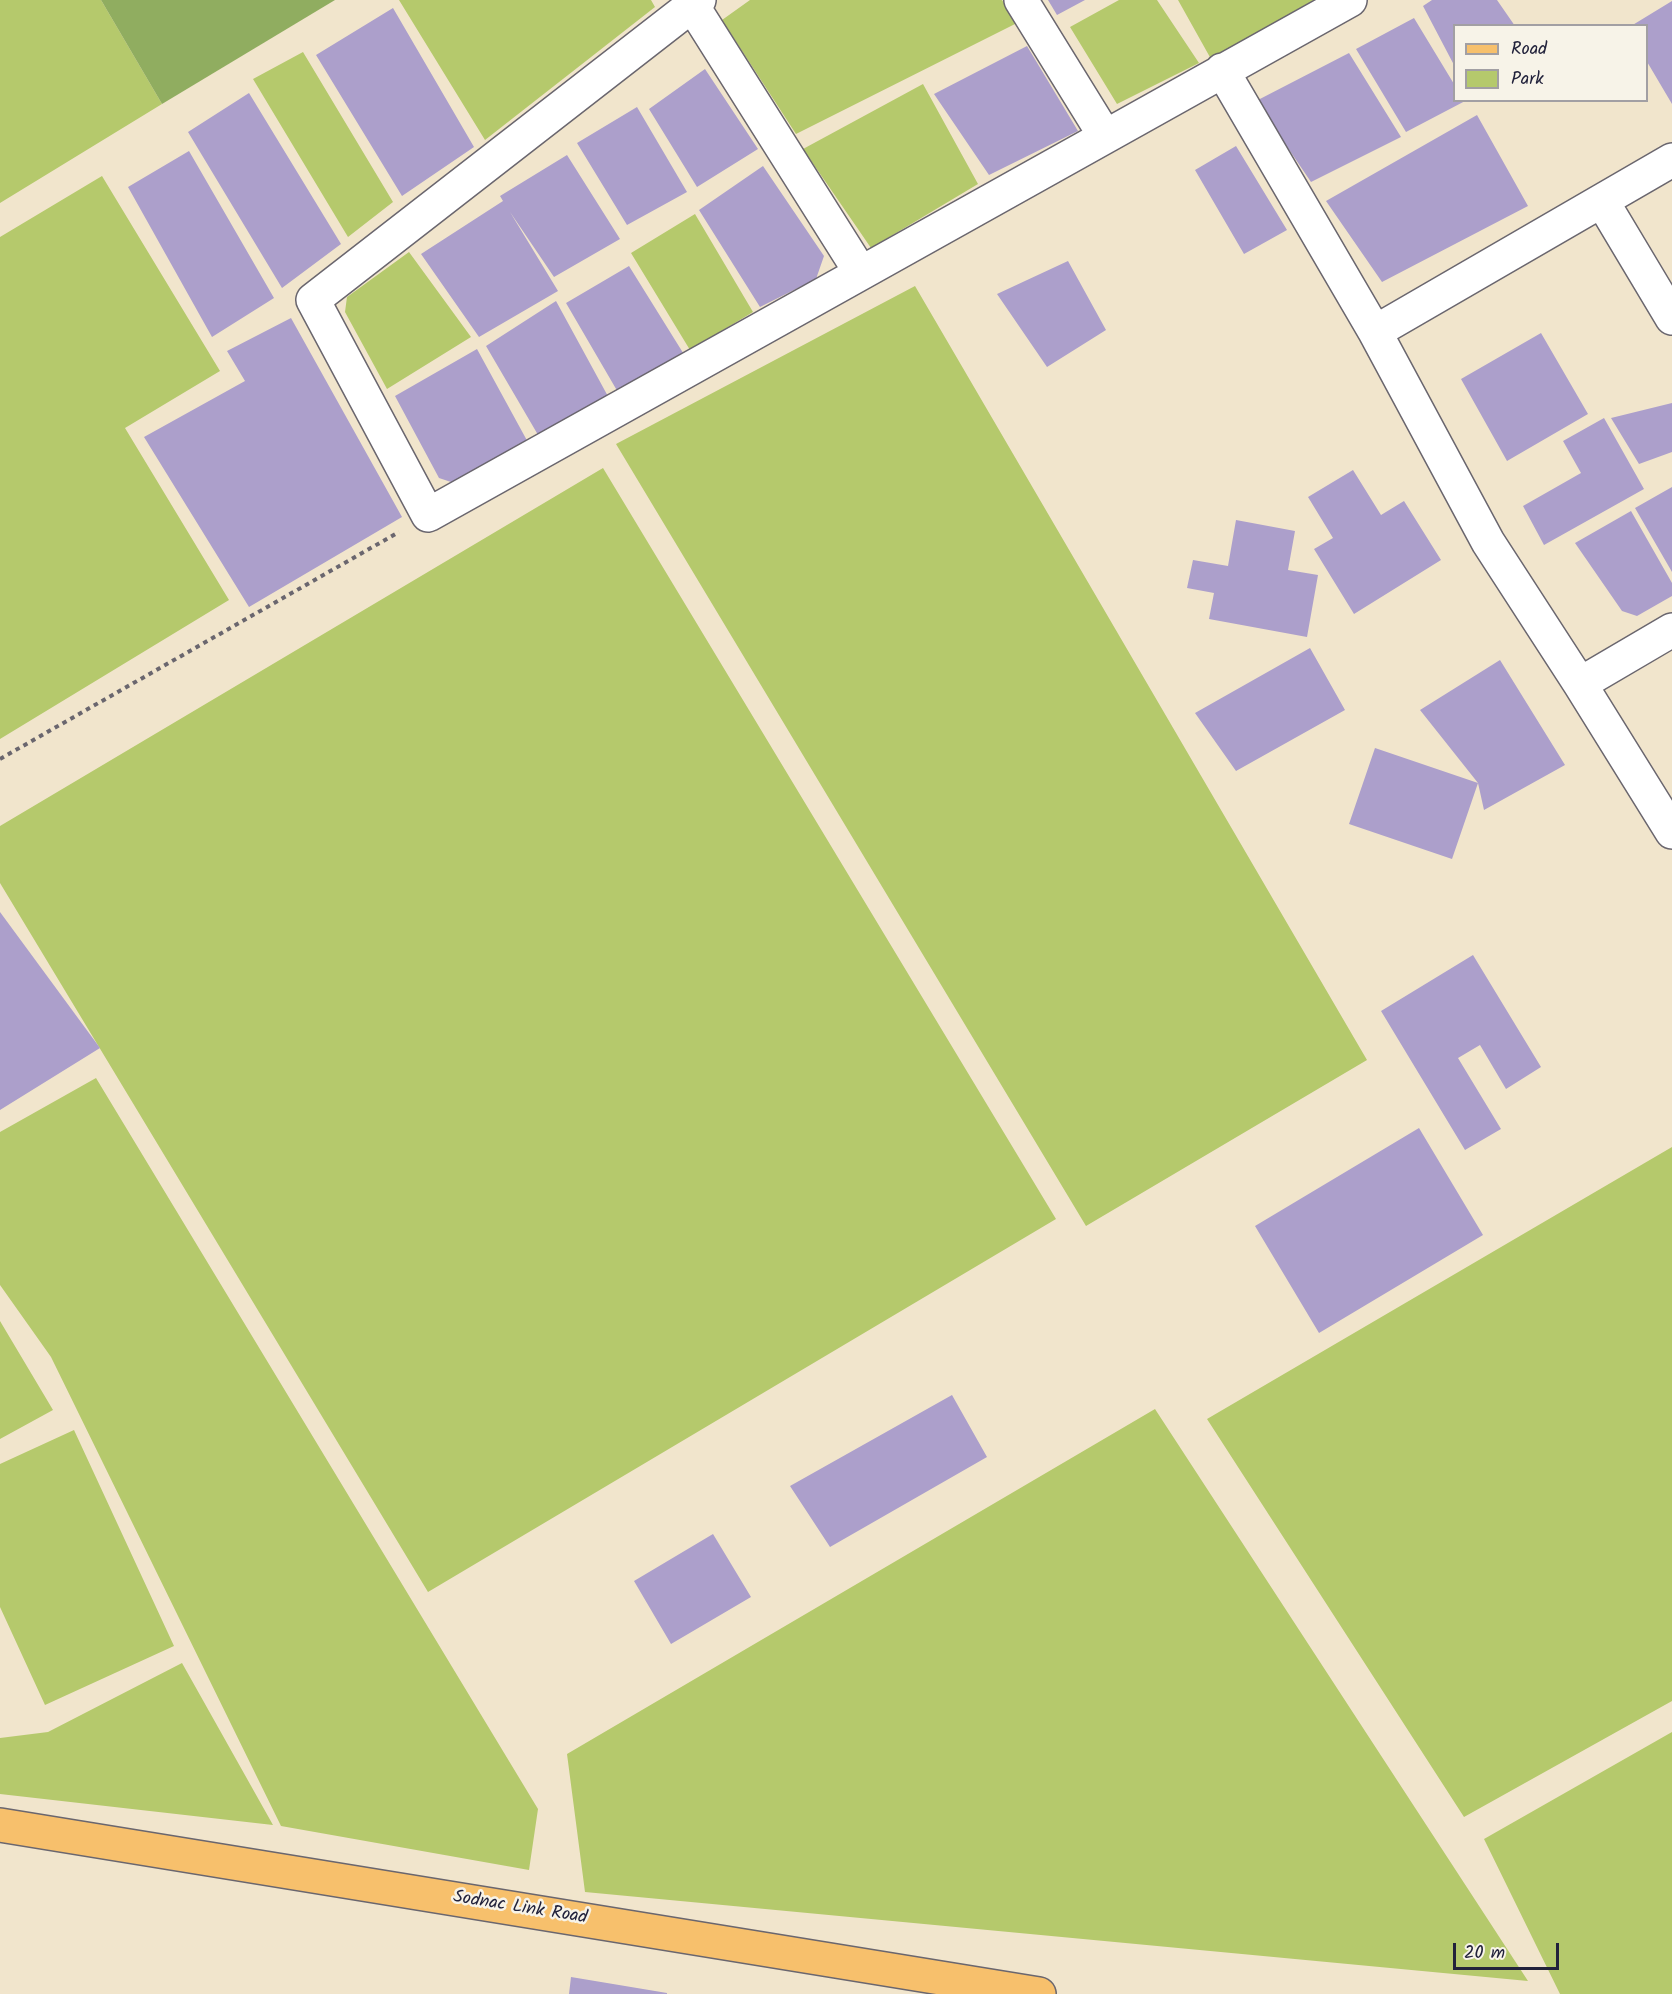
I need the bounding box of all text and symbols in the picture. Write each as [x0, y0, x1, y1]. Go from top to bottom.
legend [1453, 24, 1648, 102]
text: Road [1511, 35, 1547, 64]
text: Park [1511, 65, 1544, 94]
street label: Sodnac Link Road [451, 1888, 589, 1930]
scale bar [1456, 1931, 1562, 1969]
text: 20 m [1464, 1939, 1505, 1968]

